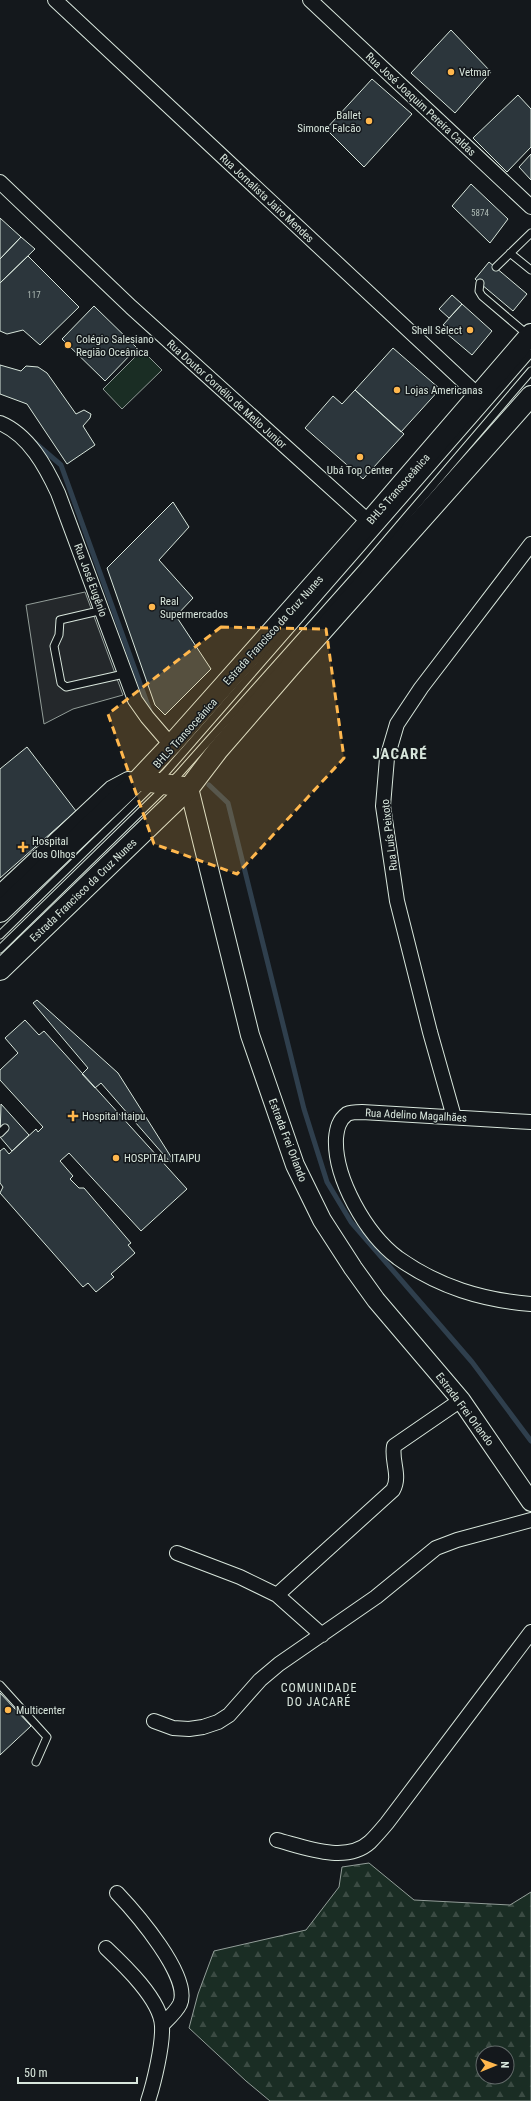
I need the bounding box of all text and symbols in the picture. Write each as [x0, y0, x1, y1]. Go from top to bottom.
street label: Rua José Joaquim Pereira Caldas [363, 50, 478, 159]
place label: Vetmar [459, 66, 491, 79]
marker: Vetmar [446, 67, 456, 77]
place label: Ballet Simone Falcão [297, 109, 361, 135]
marker: Ballet Simone Falcão [364, 116, 374, 126]
street label: Rua Jornalista Jairo Mendes [217, 151, 316, 245]
house number: 5874 [471, 208, 489, 218]
house number: 117 [27, 290, 41, 300]
place label: Shell Select [411, 324, 462, 337]
marker: Shell Select [465, 325, 475, 335]
place label: Colégio Salesiano Região Oceânica [76, 333, 154, 359]
street label: Rua Doutor Cornélio de Mello Junior [164, 337, 290, 452]
marker: Colégio Salesiano Região Oceânica [63, 340, 73, 350]
place label: Lojas Americanas [405, 384, 483, 397]
marker: Lojas Americanas [392, 385, 402, 395]
street label: BHLS Transoceânica [364, 451, 433, 527]
marker: Ubá Top Center [355, 452, 365, 462]
place label: Ubá Top Center [327, 464, 394, 477]
street label: Rua José Eugênio [71, 542, 110, 619]
street label: Estrada Francisco da Cruz Nunes [221, 573, 326, 688]
place label: Real Supermercados [160, 595, 228, 621]
marker: Real Supermercados [147, 602, 157, 612]
street label: BHLS Transoceânica [151, 696, 220, 771]
district label: JACARÉ [372, 745, 428, 763]
street label: Rua Luís Peixoto [379, 798, 400, 871]
place label: Hospital dos Olhos [32, 835, 76, 861]
street label: Estrada Francisco da Cruz Nunes [27, 836, 139, 945]
marker: Hospital dos Olhos [17, 841, 29, 853]
street label: Estrada Frei Orlando [266, 1097, 310, 1184]
street label: Rua Adelino Magalhães [365, 1106, 467, 1125]
marker: Hospital Itaipu [67, 1110, 79, 1122]
place label: Hospital Itaipu [82, 1110, 145, 1123]
place label: HOSPITAL ITAIPU [124, 1152, 201, 1165]
marker: HOSPITAL ITAIPU [111, 1153, 121, 1163]
street label: Estrada Frei Orlando [433, 1370, 497, 1449]
district label: COMUNIDADE DO JACARÉ [281, 1681, 357, 1709]
place label: Multicenter [16, 1704, 66, 1717]
marker: Multicenter [3, 1705, 13, 1715]
north arrow [475, 2045, 515, 2085]
scale bar [18, 2059, 137, 2085]
text: N [498, 2061, 511, 2069]
text: 50 m [24, 2066, 48, 2080]

